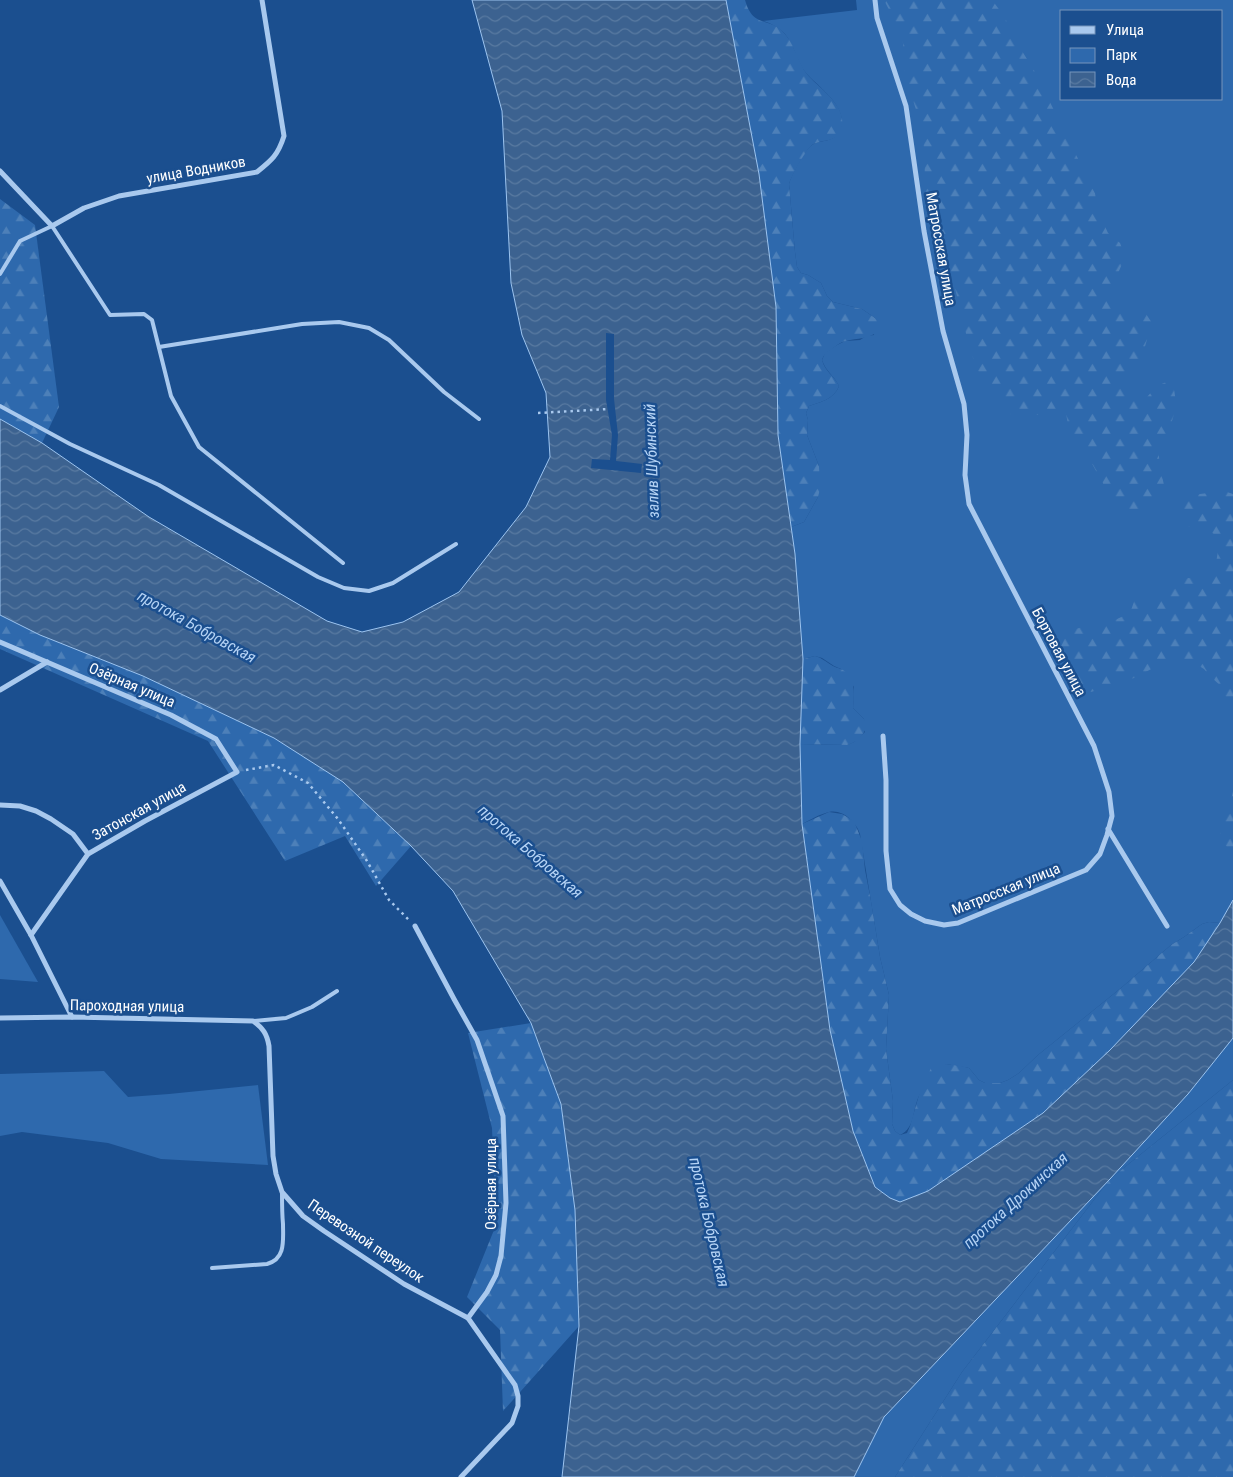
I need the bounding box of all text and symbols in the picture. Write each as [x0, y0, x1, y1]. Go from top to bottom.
legend [1060, 10, 1223, 100]
text: Улица [1106, 21, 1144, 39]
text: Парк [1106, 46, 1137, 64]
text: Вода [1106, 71, 1136, 89]
street label: улица Водников [145, 152, 247, 188]
street label: Матросская улица [922, 191, 960, 307]
water label: залив Шубинский [640, 403, 663, 518]
water label: протока Бобровская [134, 586, 260, 667]
street label: Бортовая улица [1028, 605, 1090, 699]
street label: Озёрная улица [86, 659, 178, 711]
street label: Затонская улица [89, 778, 189, 844]
water label: протока Бобровская [474, 801, 587, 902]
street label: Матросская улица [949, 859, 1063, 919]
street label: Пароходная улица [70, 996, 184, 1016]
street label: Озёрная улица [482, 1138, 500, 1230]
water label: протока Дрокинская [959, 1148, 1072, 1252]
water label: протока Бобровская [685, 1155, 734, 1289]
street label: Перевозной переулок [305, 1195, 427, 1287]

